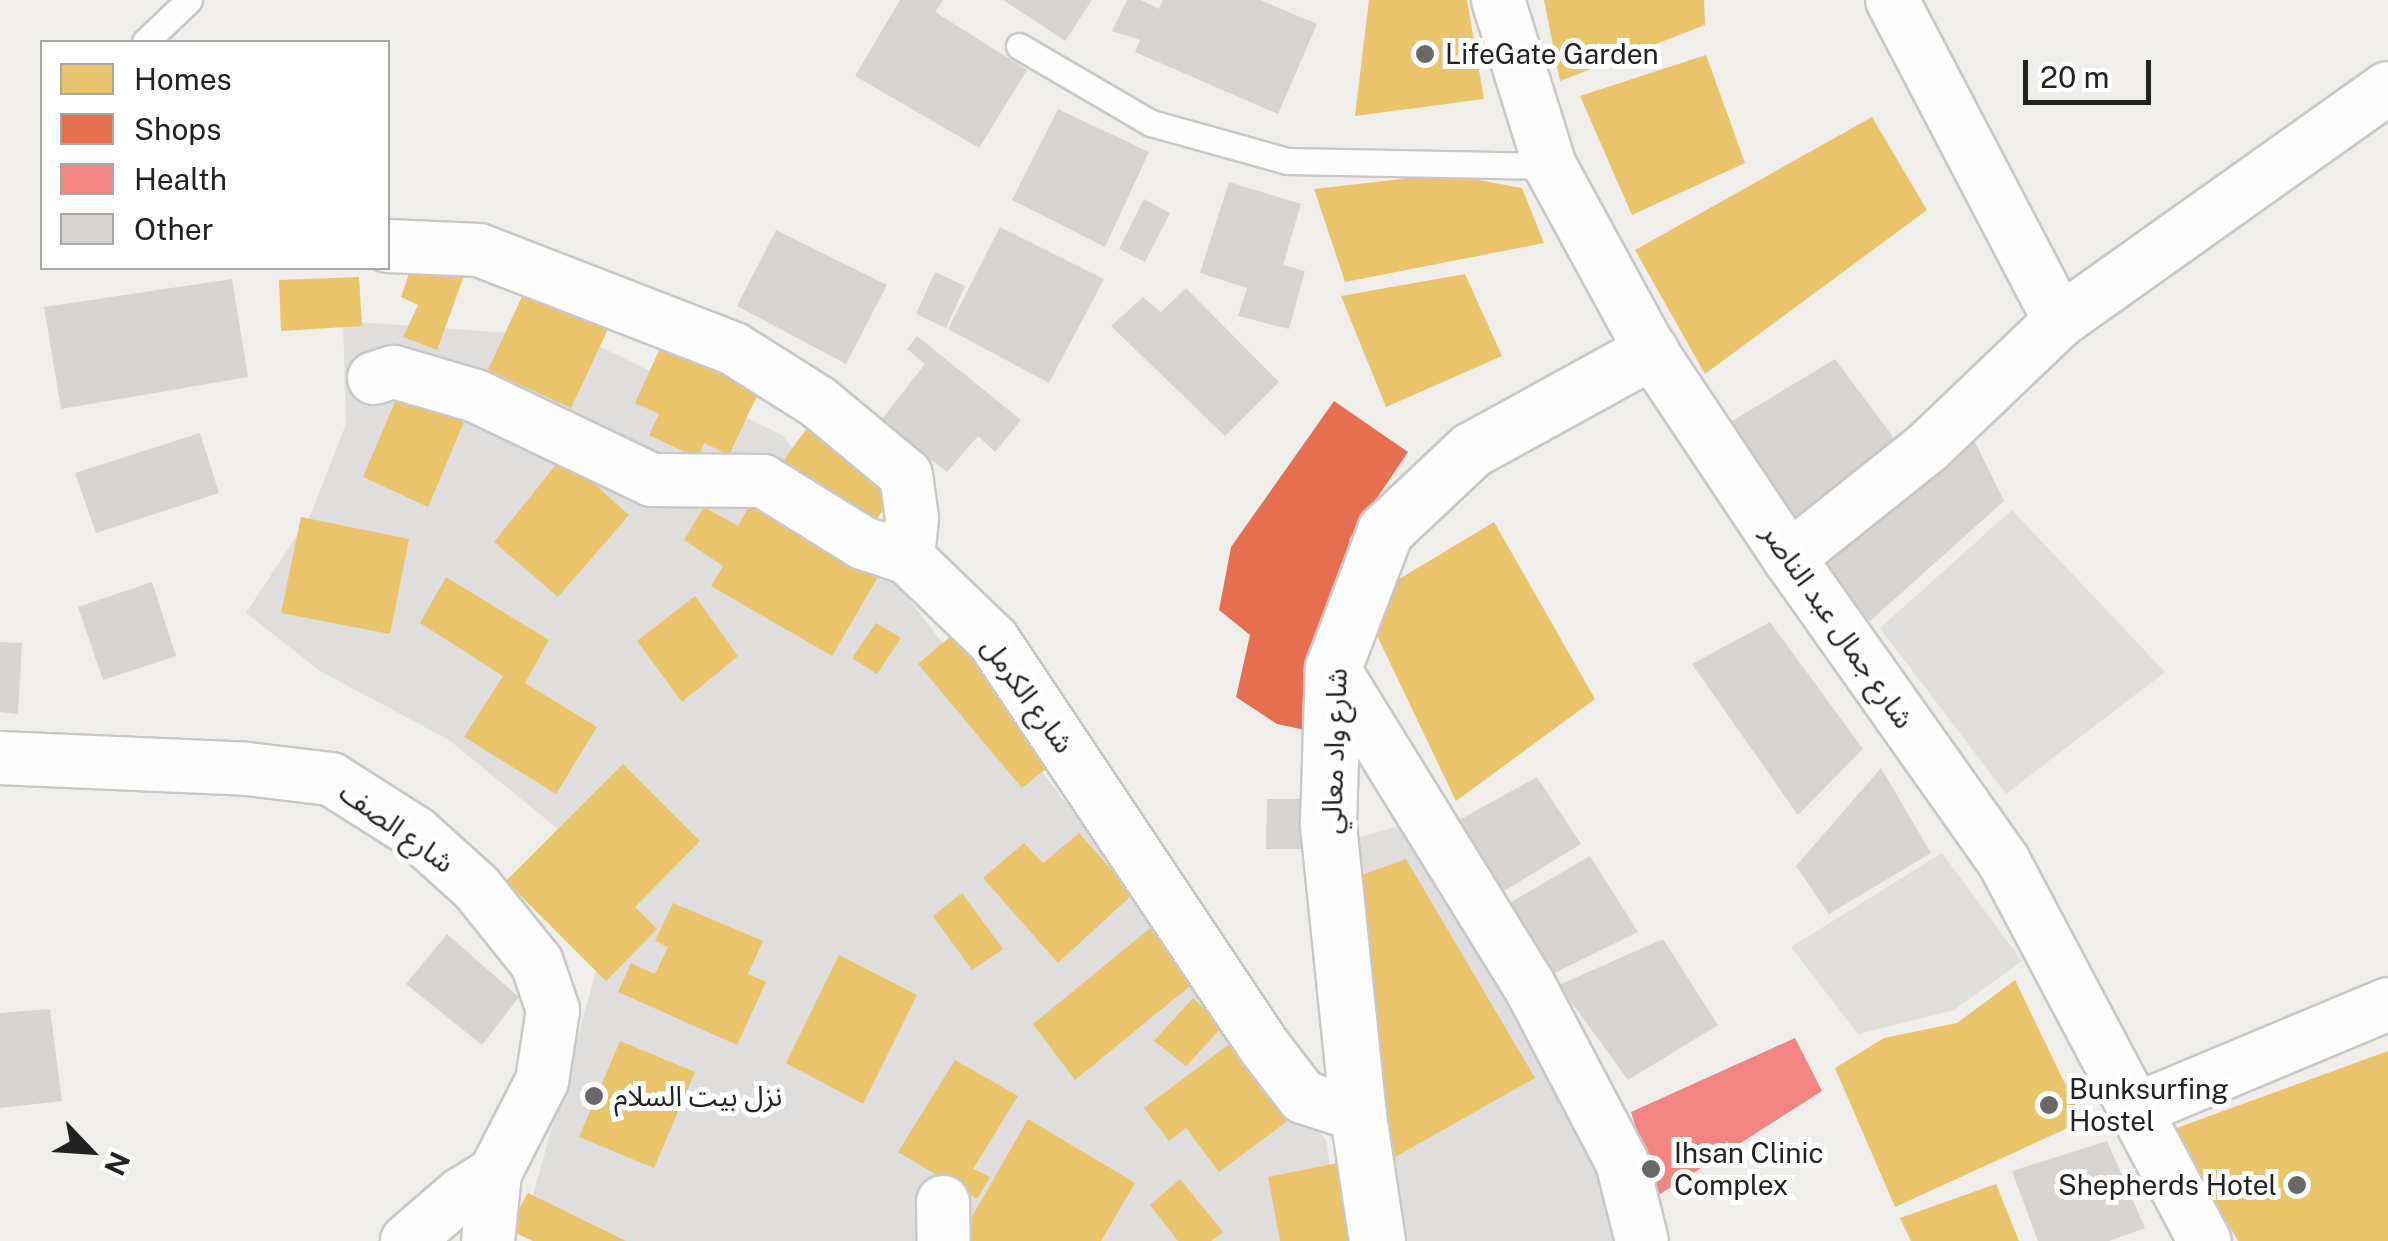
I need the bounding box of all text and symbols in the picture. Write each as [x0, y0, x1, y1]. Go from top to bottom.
place label: LifeGate Garden [1445, 37, 1659, 71]
legend [40, 40, 390, 270]
scale bar [2028, 40, 2156, 102]
marker: LifeGate Garden [1414, 43, 1436, 65]
text: 20 m [2040, 59, 2109, 95]
text: Homes [134, 61, 232, 97]
text: Shops [134, 111, 221, 147]
text: Health [134, 161, 227, 197]
text: Other [134, 211, 214, 247]
street label: شارع جمال عبد الناصر [1755, 517, 1921, 735]
street label: شارع الكرمل [975, 631, 1081, 759]
street label: شارع واد معالي [1314, 667, 1354, 835]
street label: شارع الصف [333, 774, 461, 880]
place label: Bunksurfing Hostel [2069, 1072, 2229, 1138]
place label: نزل بيت السلام [614, 1079, 782, 1113]
marker: نزل بيت السلام [583, 1085, 605, 1107]
marker: Bunksurfing Hostel [2038, 1094, 2060, 1116]
north arrow [40, 1101, 140, 1201]
place label: Ihsan Clinic Complex [1674, 1136, 1824, 1202]
text: N [98, 1147, 137, 1181]
marker: Ihsan Clinic Complex [1638, 1156, 1664, 1182]
place label: Shepherds Hotel [2058, 1168, 2277, 1202]
marker: Shepherds Hotel [2286, 1174, 2308, 1196]

